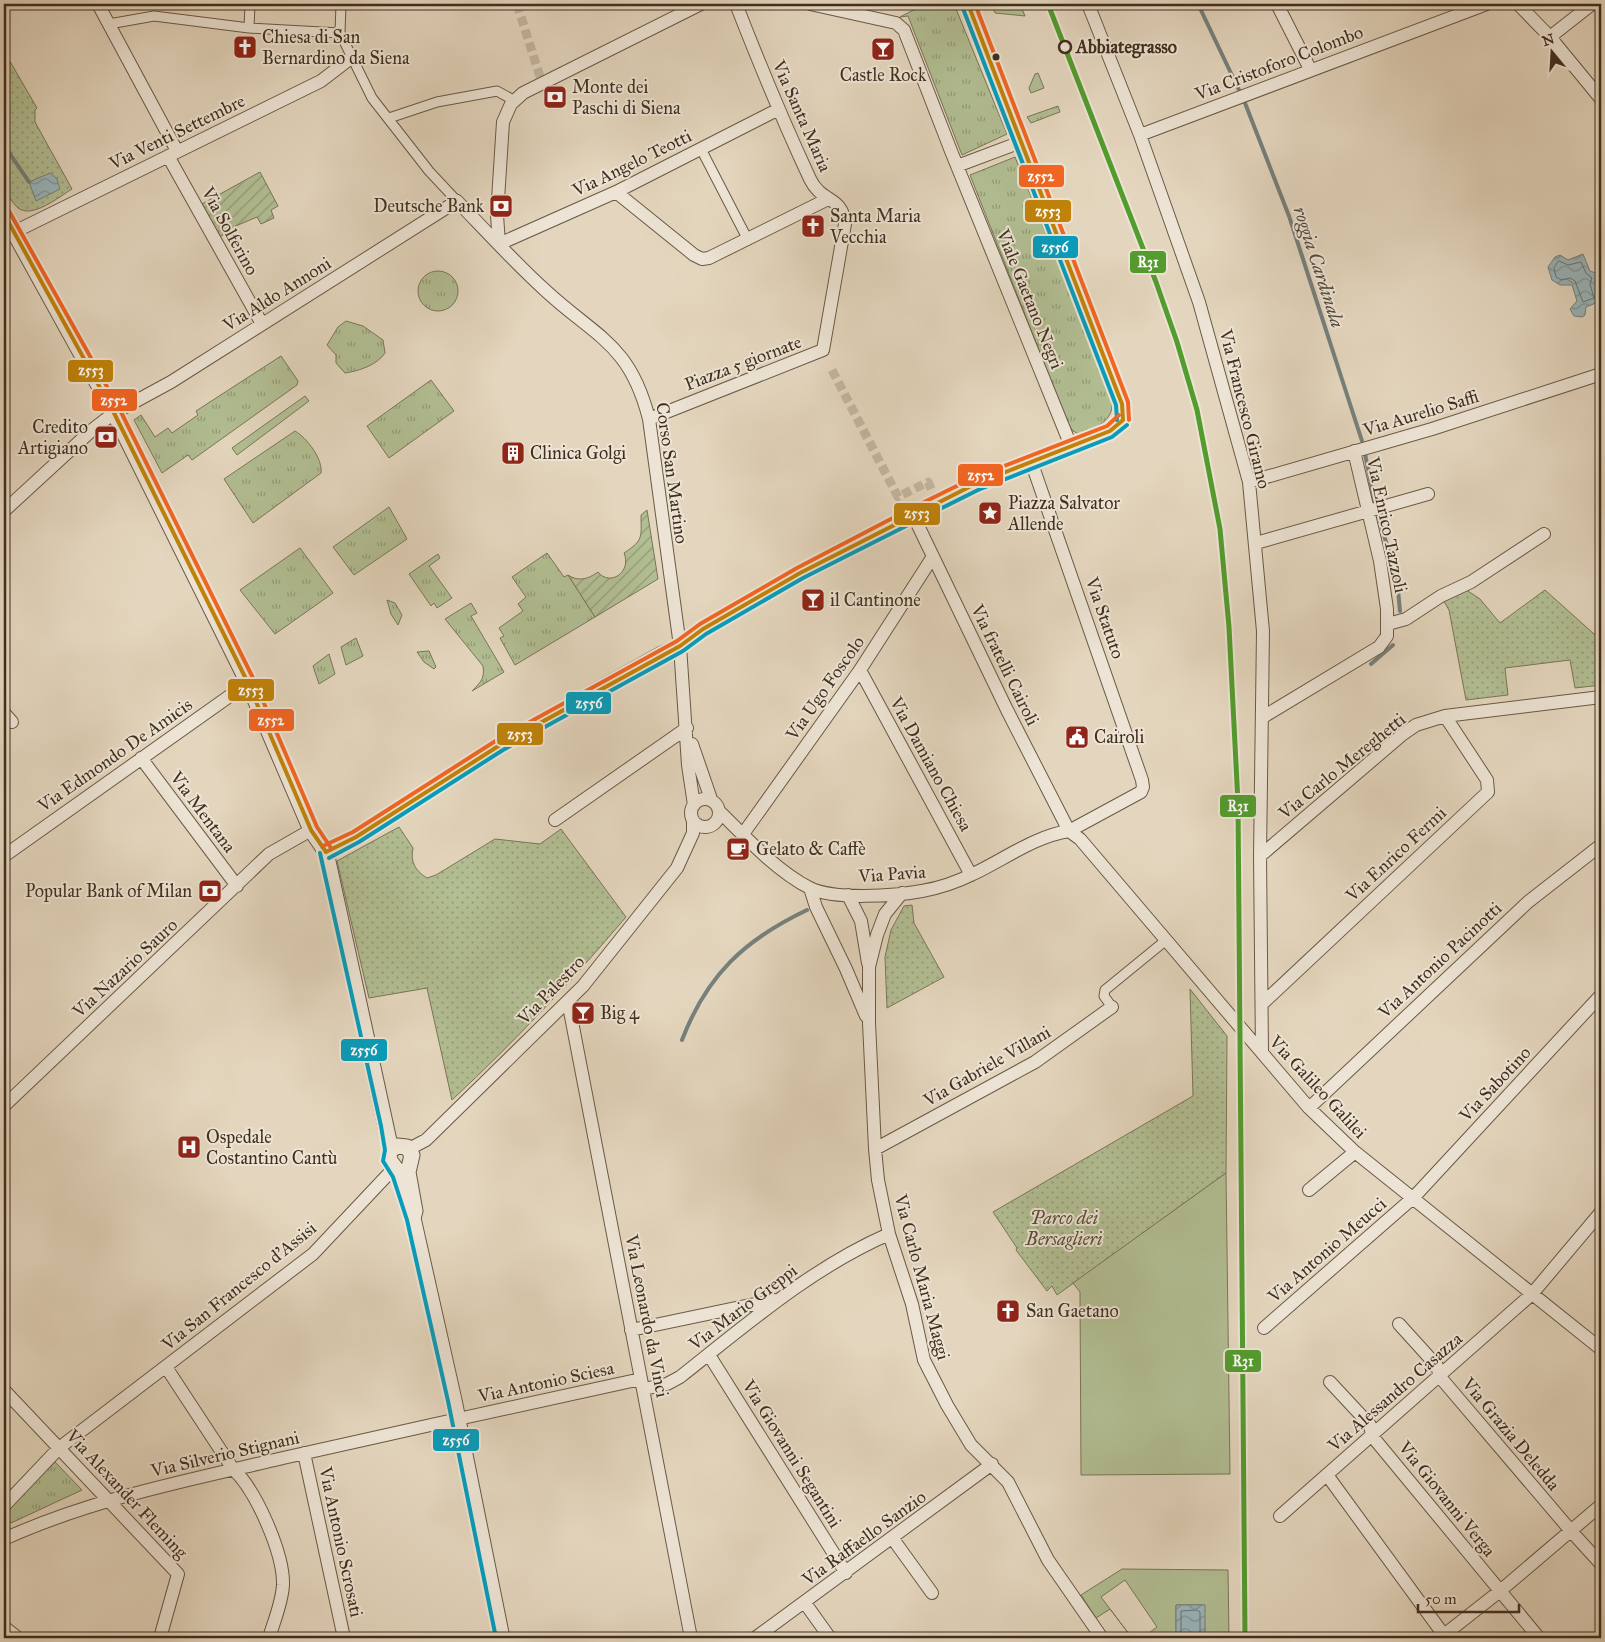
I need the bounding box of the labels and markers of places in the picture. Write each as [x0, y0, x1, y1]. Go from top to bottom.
place label: Chiesa di San Bernardino da Siena [262, 26, 410, 69]
church icon: Chiesa di San Bernardino da Siena [232, 34, 258, 60]
bar icon: Castle Rock [870, 36, 896, 62]
place label: Abbiategrasso [1075, 36, 1177, 59]
marker: Abbiategrasso [1058, 40, 1072, 54]
unlabelled marker [991, 52, 1001, 62]
place label: Castle Rock [840, 64, 927, 86]
place label: Monte dei Paschi di Siena [572, 76, 681, 119]
bank icon: Monte dei Paschi di Siena [542, 84, 568, 110]
bank icon: Deutsche Bank [488, 193, 514, 219]
place label: Deutsche Bank [373, 195, 485, 217]
place label: Santa Maria Vecchia [829, 205, 921, 248]
church icon: Santa Maria Vecchia [800, 213, 826, 239]
place label: Credito Artigiano [17, 416, 88, 460]
bank icon: Credito Artigiano [93, 424, 119, 450]
building icon: Clinica Golgi [500, 440, 526, 466]
place label: Clinica Golgi [530, 442, 626, 465]
place label: Piazza Salvator Allende [1007, 492, 1120, 535]
place icon: Piazza Salvator Allende [977, 500, 1003, 526]
bar icon: il Cantinone [800, 587, 826, 613]
place label: il Cantinone [830, 589, 921, 611]
public building icon: Cairoli [1064, 724, 1090, 750]
place label: Cairoli [1094, 726, 1144, 748]
cafe icon: Gelato & Caffè [725, 836, 751, 862]
place label: Gelato & Caffè [756, 838, 866, 860]
bank icon: Popular Bank of Milan [197, 878, 223, 904]
place label: Popular Bank of Milan [25, 880, 192, 902]
bar icon: Big 4 [570, 1000, 596, 1026]
place label: Big 4 [600, 1002, 640, 1025]
place label: Ospedale Costantino Cantù [206, 1126, 338, 1169]
hospital icon: Ospedale Costantino Cantù [176, 1134, 202, 1160]
church icon: San Gaetano [995, 1298, 1021, 1324]
place label: San Gaetano [1026, 1300, 1119, 1322]

